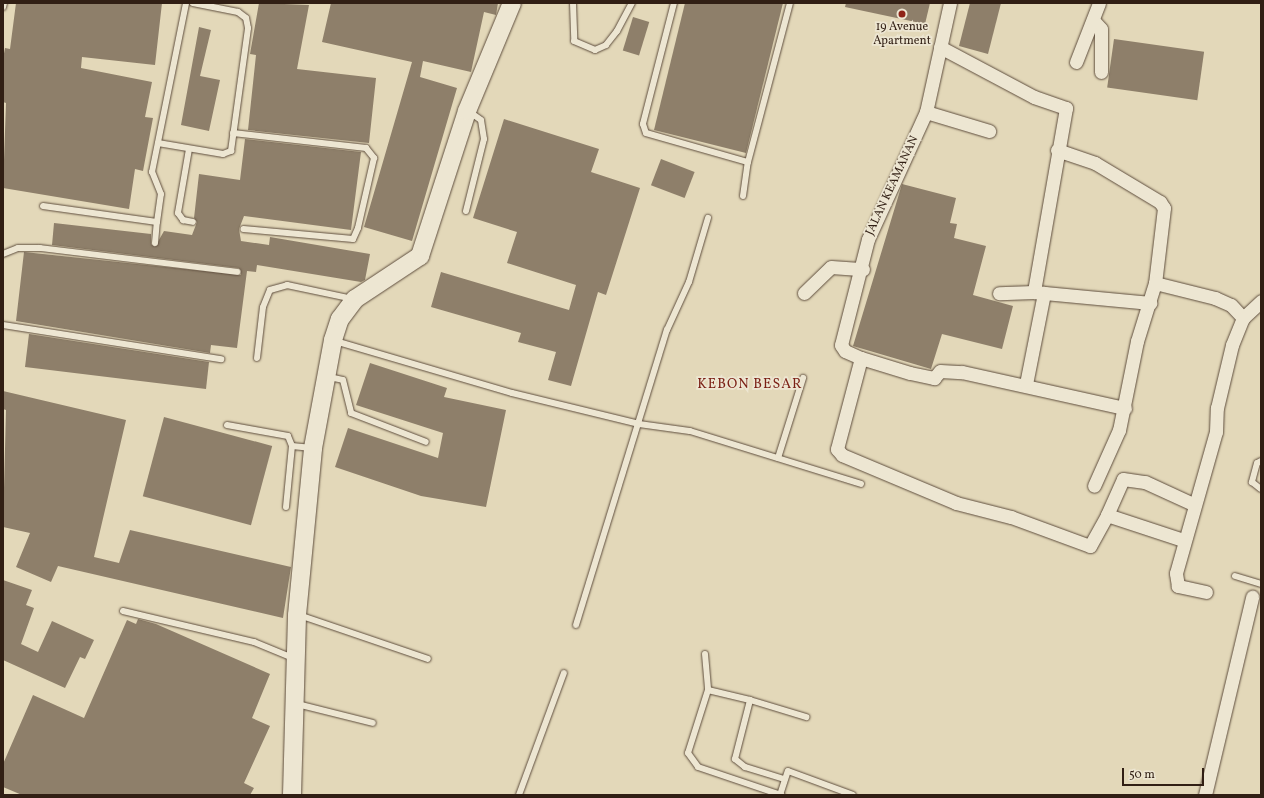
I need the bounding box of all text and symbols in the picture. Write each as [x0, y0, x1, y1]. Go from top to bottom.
marker: 19 Avenue Apartment [897, 9, 907, 19]
place label: 19 Avenue Apartment [873, 21, 931, 49]
street label: JALAN KEAMANAN [864, 134, 922, 238]
district label: KEBON BESAR [697, 377, 803, 393]
scale bar [1124, 760, 1206, 786]
text: 50 m [1129, 767, 1155, 783]

